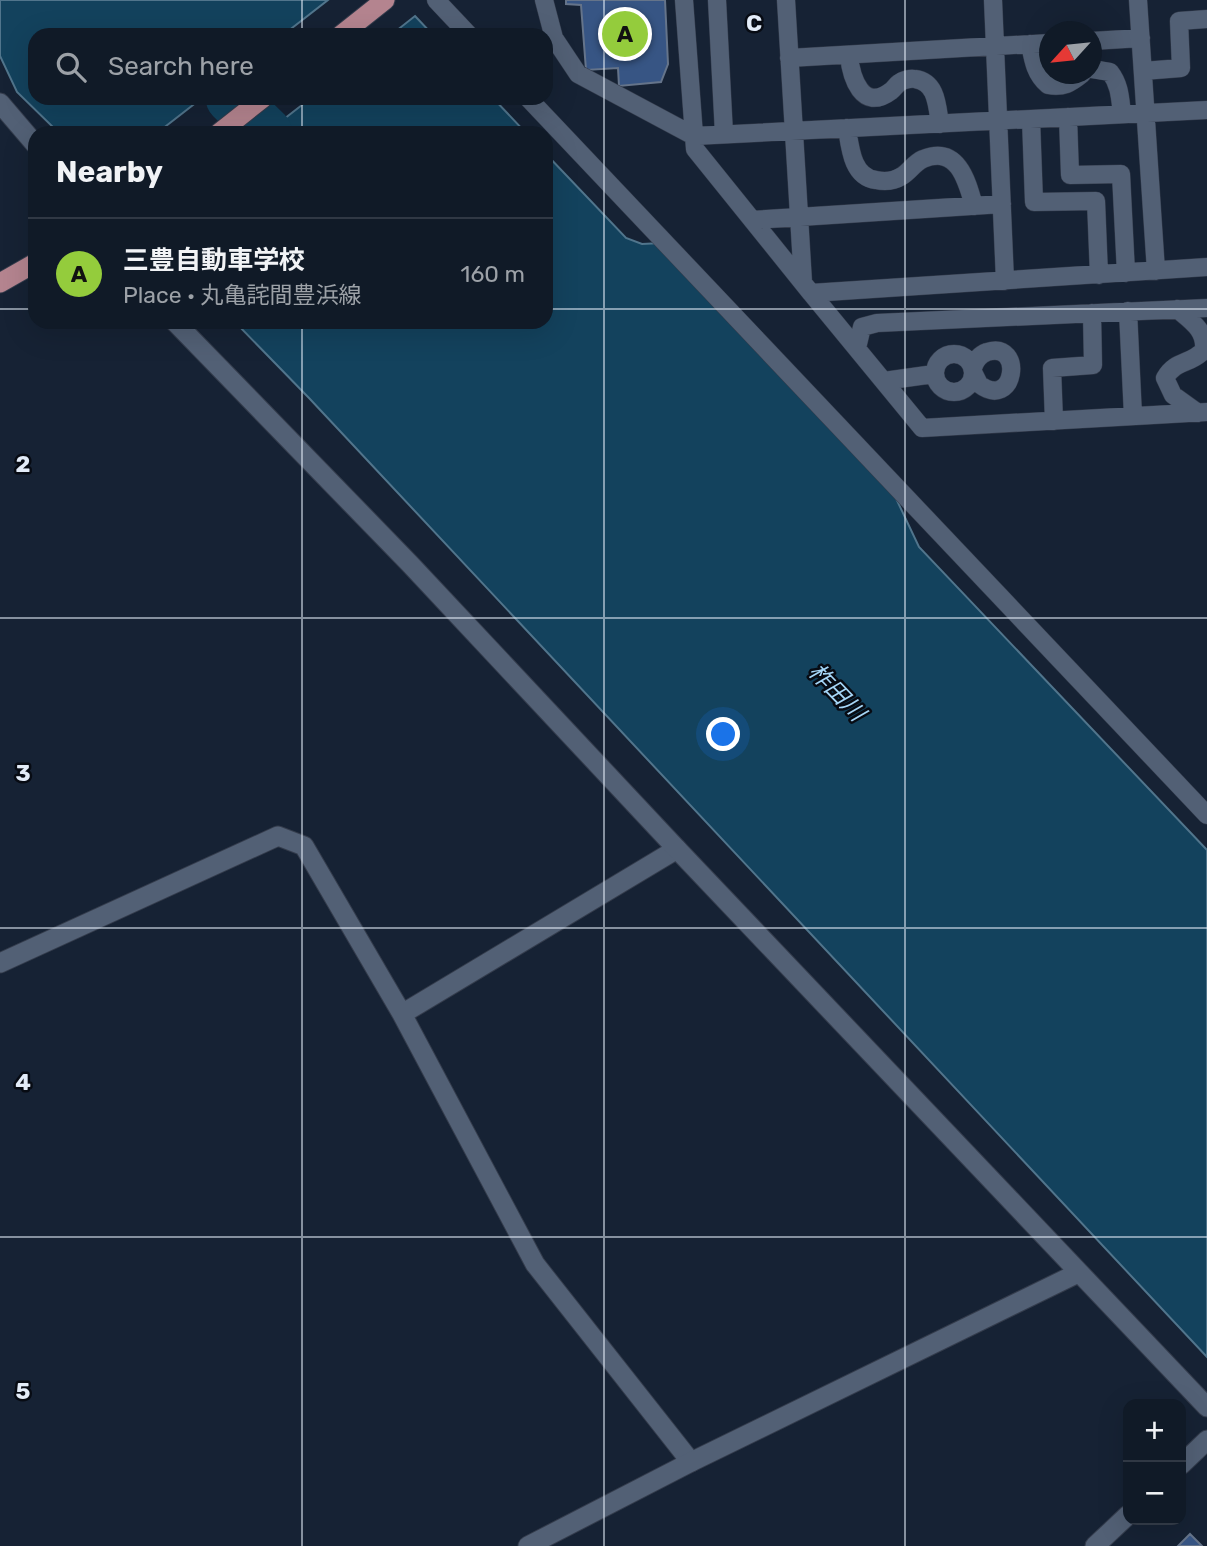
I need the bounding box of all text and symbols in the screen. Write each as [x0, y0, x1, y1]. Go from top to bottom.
pin: A [602, 8, 648, 60]
text: C [746, 9, 762, 37]
north arrow [1039, 21, 1102, 84]
search box [28, 28, 553, 105]
icon: search [52, 48, 90, 86]
text: Search here [108, 51, 254, 82]
text: Nearby [56, 154, 163, 190]
text: 三豊自動車学校 [123, 245, 305, 276]
text: A [71, 260, 87, 288]
text: 160 m [461, 260, 525, 288]
text: Place · 丸亀詫間豊浜線 [123, 281, 362, 309]
text: 2 [16, 450, 30, 478]
water label: 柞田川 [803, 657, 873, 729]
your location [706, 717, 740, 751]
text: 3 [15, 759, 31, 787]
text: 4 [15, 1068, 31, 1096]
text: 5 [16, 1377, 31, 1405]
map controls [1123, 1399, 1186, 1525]
button: + [1123, 1399, 1186, 1462]
button: − [1123, 1462, 1186, 1525]

